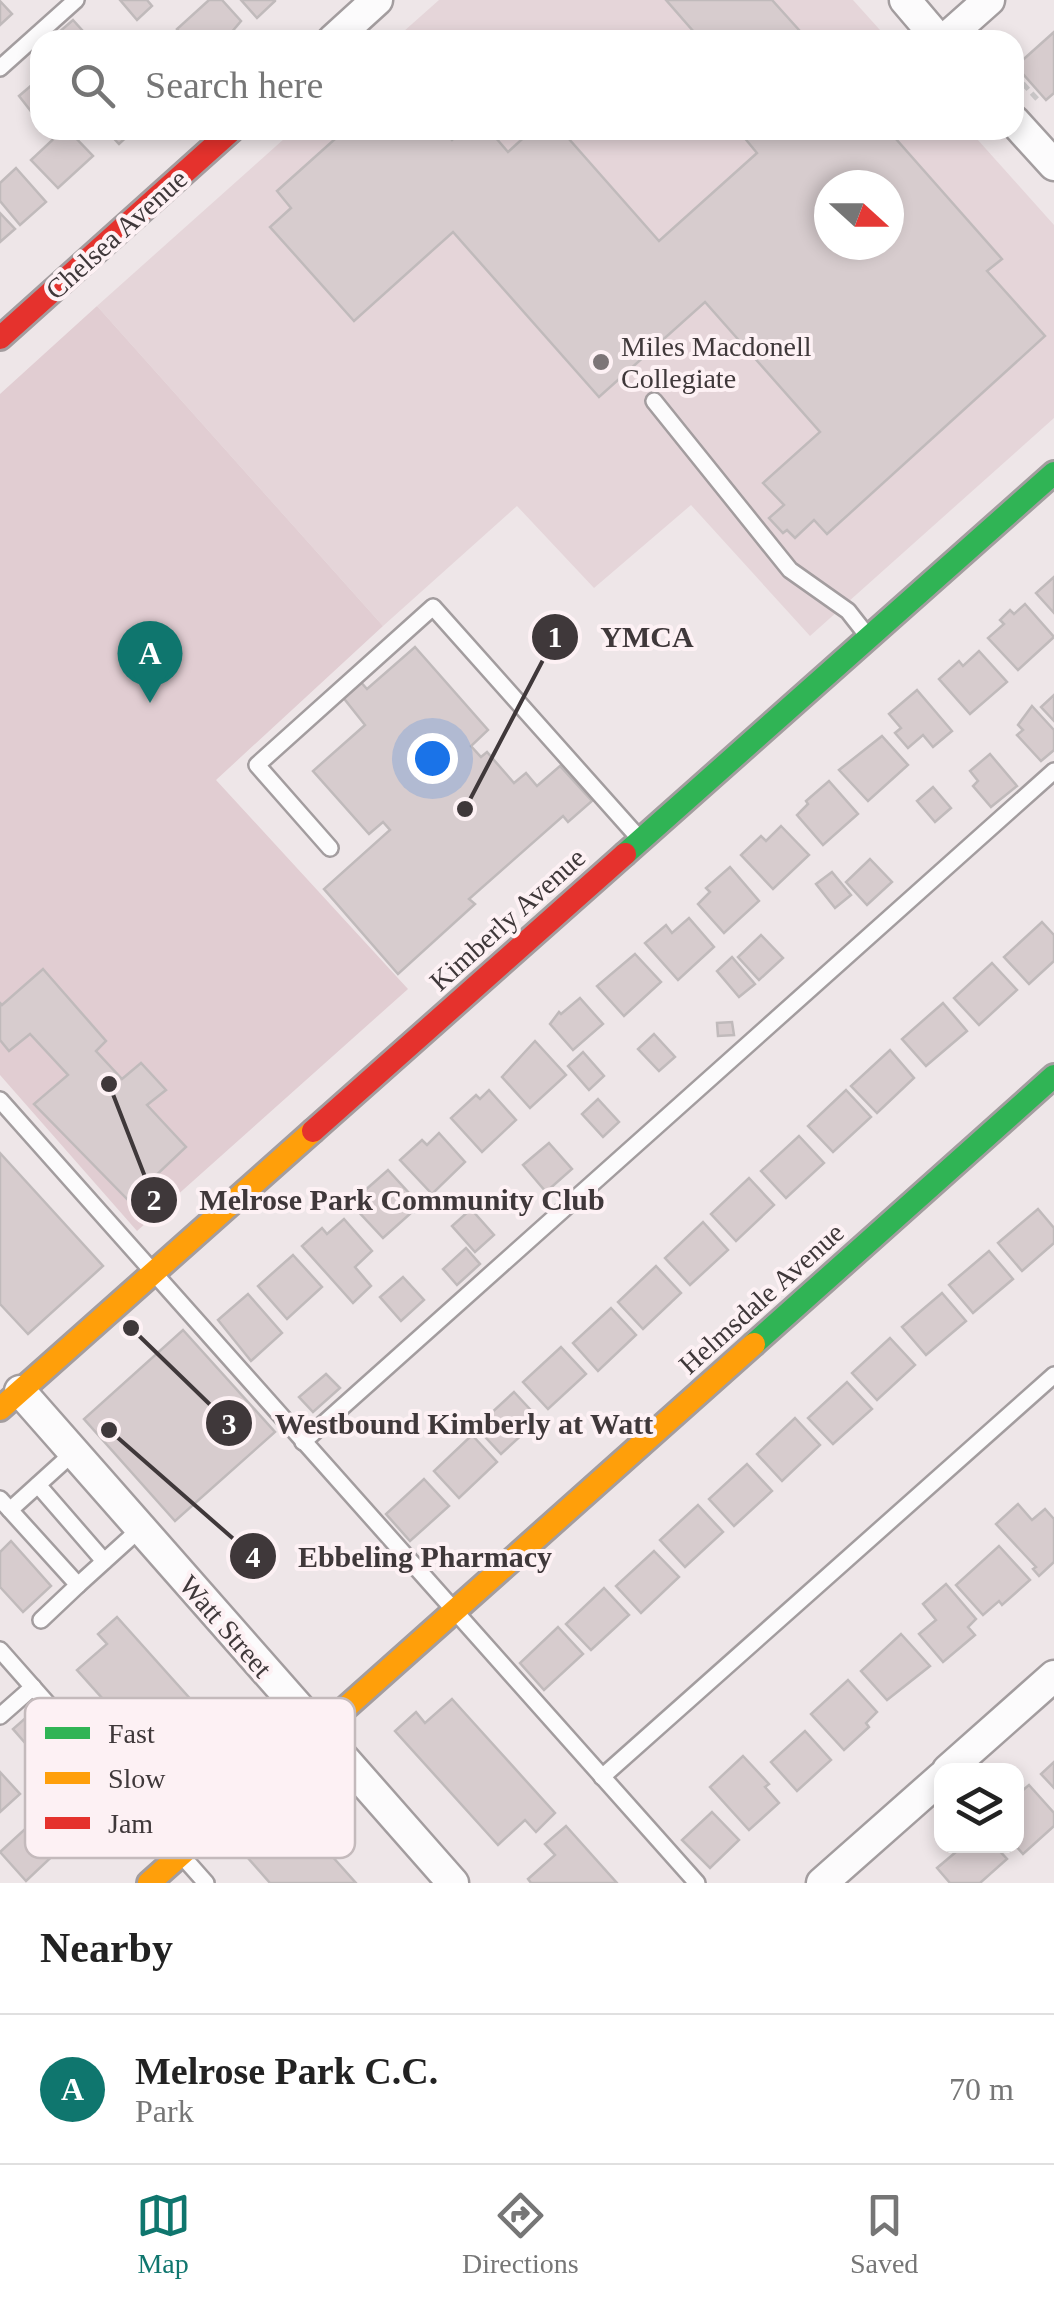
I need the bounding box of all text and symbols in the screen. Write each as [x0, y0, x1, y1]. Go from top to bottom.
search box [30, 30, 1024, 140]
icon: search [65, 58, 120, 113]
text: Search here [145, 64, 323, 106]
street label: Chelsea Avenue [39, 163, 193, 306]
north arrow [814, 170, 904, 260]
place label: Miles Macdonell Collegiate [621, 331, 812, 394]
marker: Miles Macdonell Collegiate [590, 351, 612, 373]
callout: YMCA [530, 607, 714, 667]
pin: A [118, 620, 182, 703]
text: 1 [548, 620, 563, 653]
text: YMCA [600, 620, 694, 653]
your location [407, 733, 458, 784]
street label: Kimberly Avenue [423, 842, 591, 997]
callout: Melrose Park Community Club [129, 1170, 625, 1230]
text: 2 [147, 1183, 162, 1216]
text: Melrose Park Community Club [199, 1183, 605, 1216]
street label: Helmsdale Avenue [673, 1217, 850, 1380]
callout: Westbound Kimberly at Watt [204, 1393, 673, 1453]
text: 3 [222, 1407, 237, 1440]
text: Westbound Kimberly at Watt [275, 1407, 653, 1440]
callout: Ebbeling Pharmacy [228, 1526, 572, 1586]
text: 4 [246, 1540, 261, 1573]
text: Ebbeling Pharmacy [298, 1540, 552, 1573]
street label: Watt Street [173, 1569, 278, 1684]
legend [25, 1698, 355, 1858]
text: Fast [108, 1718, 155, 1749]
text: Slow [108, 1763, 166, 1794]
map controls [934, 1763, 1024, 1853]
button: layers [934, 1763, 1024, 1853]
text: Jam [108, 1808, 153, 1839]
text: Nearby [40, 1925, 173, 1971]
text: Melrose Park C.C. [135, 2050, 438, 2092]
text: A [61, 2071, 84, 2107]
text: 70 m [949, 2071, 1014, 2107]
text: Park [135, 2093, 194, 2129]
tab: Map [136, 2188, 191, 2280]
tab: Directions [462, 2188, 579, 2280]
tab: Saved [850, 2188, 918, 2280]

